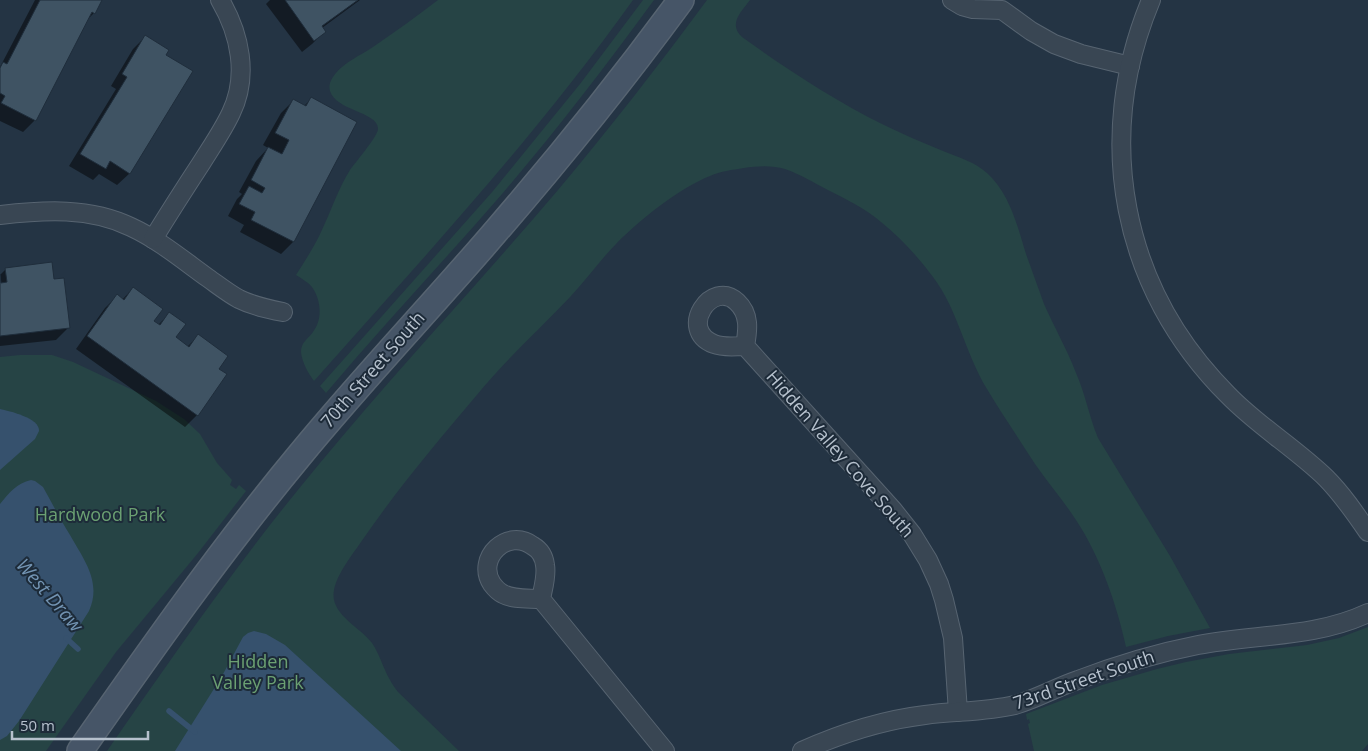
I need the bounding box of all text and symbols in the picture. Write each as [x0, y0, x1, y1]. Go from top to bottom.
street label: 70th Street South [315, 306, 429, 433]
street label: Hidden Valley Cove South [761, 365, 920, 542]
park label: Hardwood Park [35, 502, 166, 526]
water label: West Draw [11, 553, 90, 638]
street label: 73rd Street South [1010, 644, 1157, 714]
park label: Hidden Valley Park [212, 649, 304, 694]
scale bar [12, 708, 149, 740]
text: 50 m [20, 715, 55, 735]

